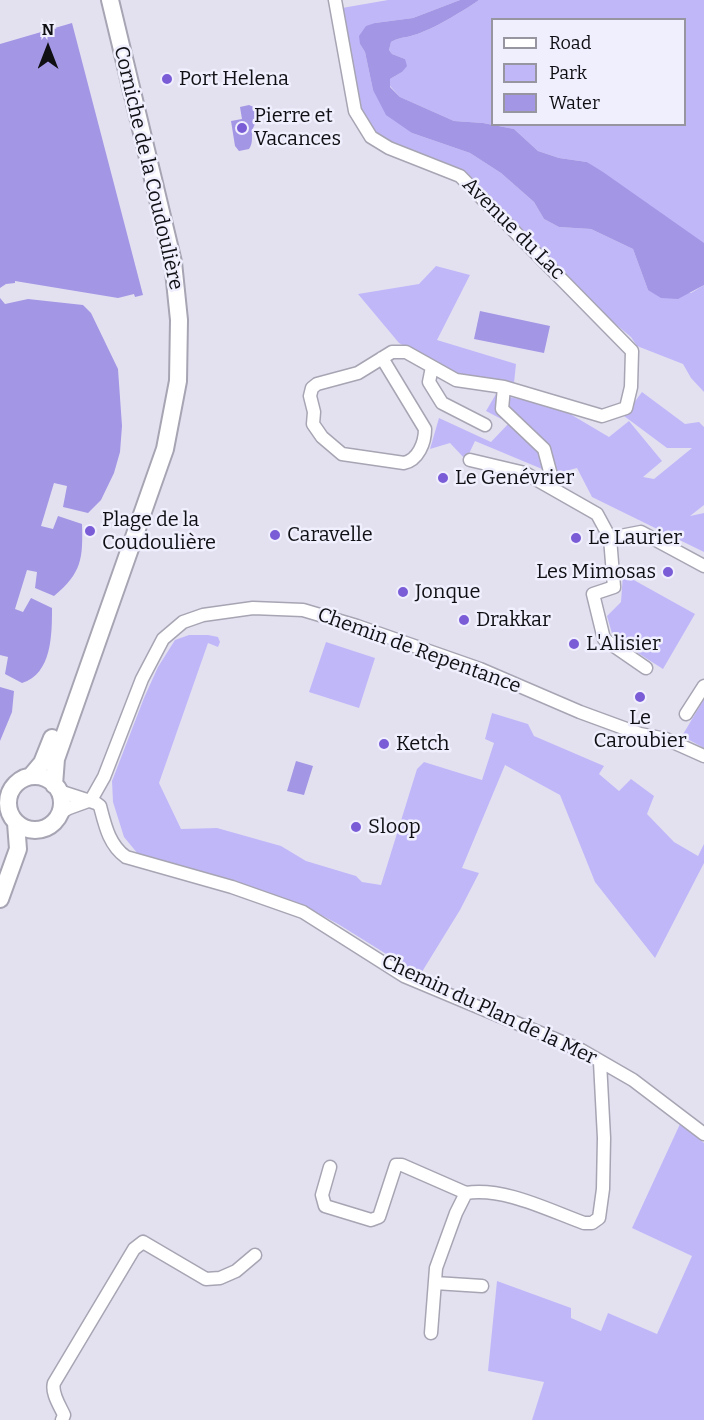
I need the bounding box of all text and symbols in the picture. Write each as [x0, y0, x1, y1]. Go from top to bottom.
north arrow [18, 18, 78, 78]
legend [491, 18, 686, 126]
text: N [42, 20, 54, 39]
text: Road [549, 32, 591, 54]
street label: Corniche de la Coudoulière [108, 44, 188, 292]
text: Park [549, 62, 587, 84]
place label: Port Helena [179, 67, 289, 91]
marker: Port Helena [160, 72, 174, 86]
text: Water [549, 92, 600, 114]
place label: Pierre et Vacances [254, 104, 341, 151]
marker: Pierre et Vacances [235, 121, 249, 135]
street label: Avenue du Lac [457, 173, 569, 285]
place label: Le Genévrier [455, 466, 574, 490]
marker: Le Genévrier [436, 471, 450, 485]
place label: Plage de la Coudoulière [102, 508, 216, 555]
place label: Caravelle [287, 523, 373, 547]
marker: Plage de la Coudoulière [83, 524, 97, 538]
place label: Le Laurier [588, 526, 682, 550]
marker: Caravelle [268, 528, 282, 542]
marker: Le Laurier [569, 531, 583, 545]
place label: Les Mimosas [536, 560, 656, 584]
marker: Les Mimosas [661, 565, 675, 579]
place label: Jonque [415, 580, 480, 604]
marker: Jonque [396, 585, 410, 599]
street label: Chemin de Repentance [314, 603, 524, 699]
place label: Drakkar [476, 608, 551, 632]
marker: Drakkar [457, 613, 471, 627]
place label: L'Alisier [586, 632, 661, 656]
marker: L'Alisier [567, 637, 581, 651]
marker: Le Caroubier [633, 690, 647, 704]
place label: Le Caroubier [593, 706, 687, 753]
place label: Ketch [396, 732, 450, 756]
marker: Ketch [377, 737, 391, 751]
place label: Sloop [368, 815, 421, 839]
marker: Sloop [349, 820, 363, 834]
street label: Chemin du Plan de la Mer [377, 949, 601, 1071]

